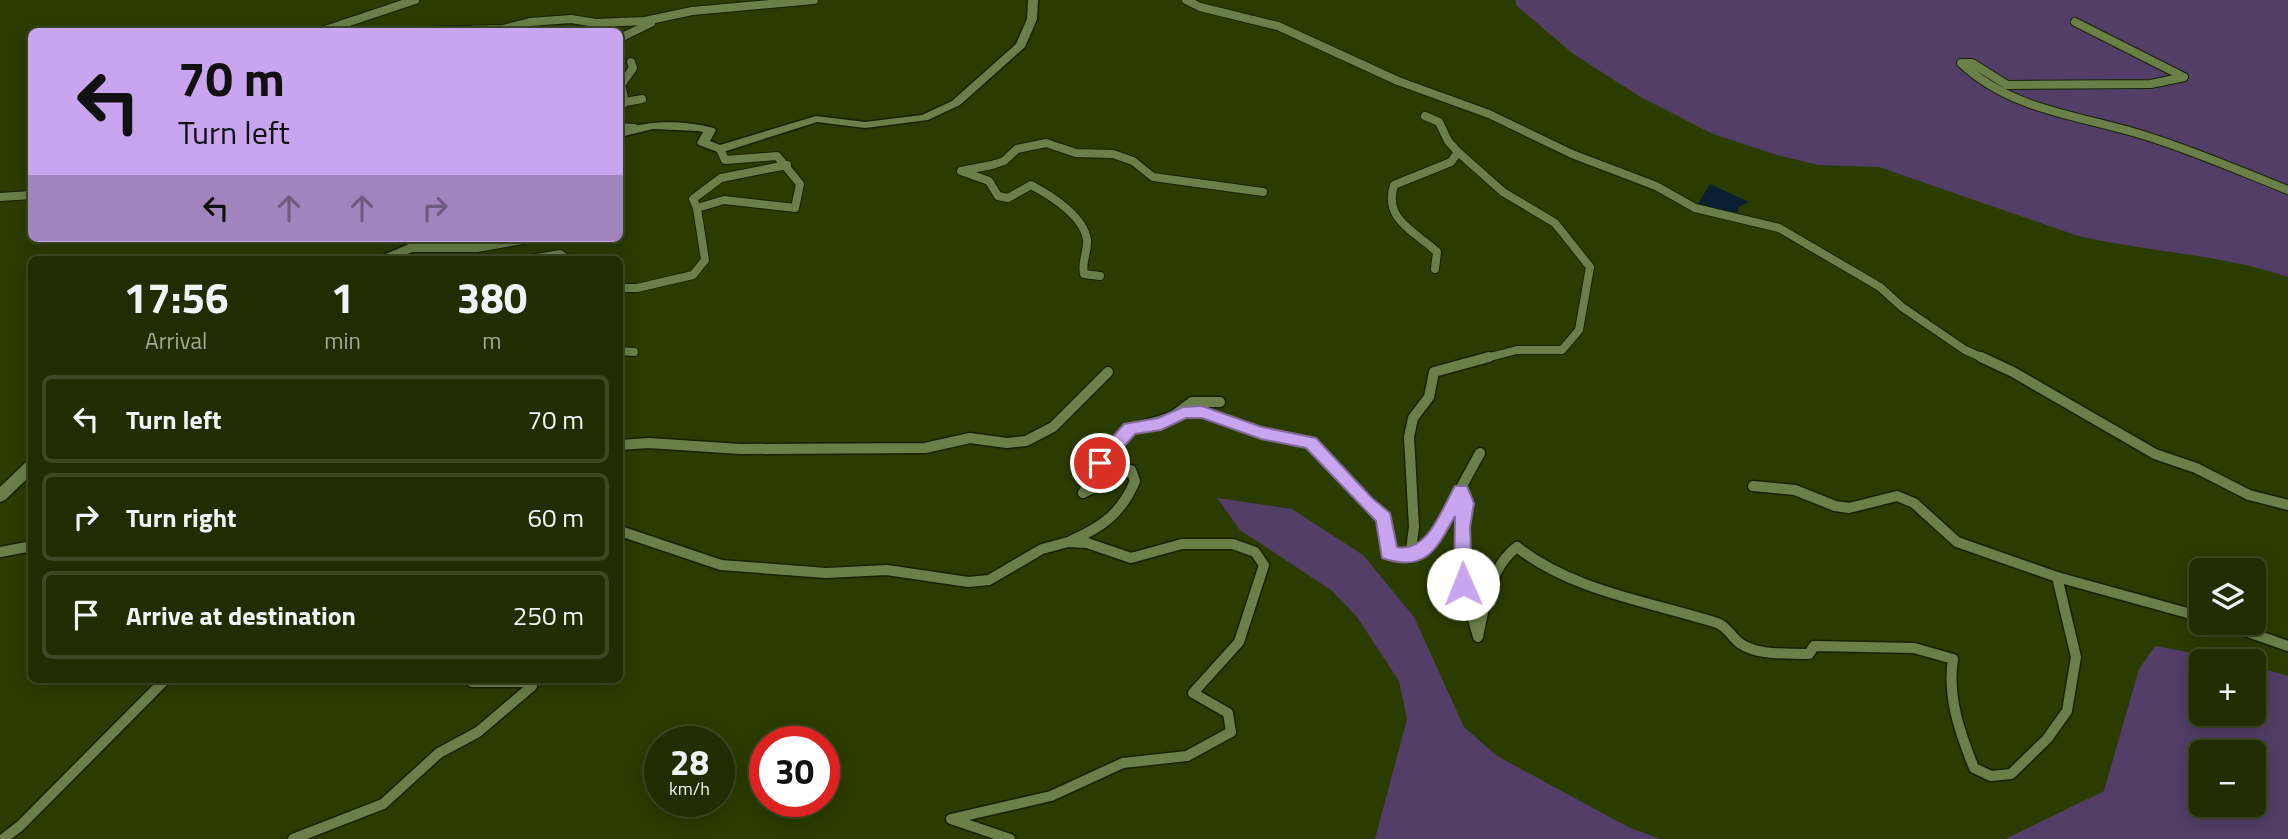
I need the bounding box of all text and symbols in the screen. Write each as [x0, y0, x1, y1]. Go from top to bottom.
text: 70 m [178, 40, 285, 115]
icon: left [63, 56, 154, 147]
text: Turn left [178, 108, 290, 156]
icon: left [197, 189, 235, 227]
icon: ahead [270, 189, 308, 227]
icon: ahead [343, 189, 381, 227]
icon: right [416, 189, 454, 227]
text: 17:56 [124, 265, 229, 329]
text: 1 [331, 265, 354, 329]
text: 380 [457, 265, 527, 329]
text: Arrival [145, 323, 207, 358]
text: min [324, 323, 361, 358]
text: m [482, 323, 502, 358]
icon: left [67, 400, 105, 438]
text: Turn left [126, 400, 221, 439]
text: 70 m [527, 400, 584, 439]
pin [1070, 433, 1130, 493]
icon: arrive [1081, 444, 1119, 482]
icon: right [67, 498, 105, 536]
text: Turn right [126, 498, 237, 537]
text: 60 m [527, 498, 584, 537]
position arrow [1426, 547, 1500, 621]
map controls [2189, 558, 2266, 817]
button: layers [2189, 558, 2266, 635]
icon: arrive [67, 596, 105, 634]
text: Arrive at destination [126, 596, 356, 635]
text: 250 m [513, 596, 584, 635]
button: + [2189, 649, 2266, 726]
speed limit sign: 30 [749, 726, 840, 817]
text: 28 [670, 735, 709, 789]
button: − [2189, 740, 2266, 817]
text: km/h [669, 775, 710, 802]

